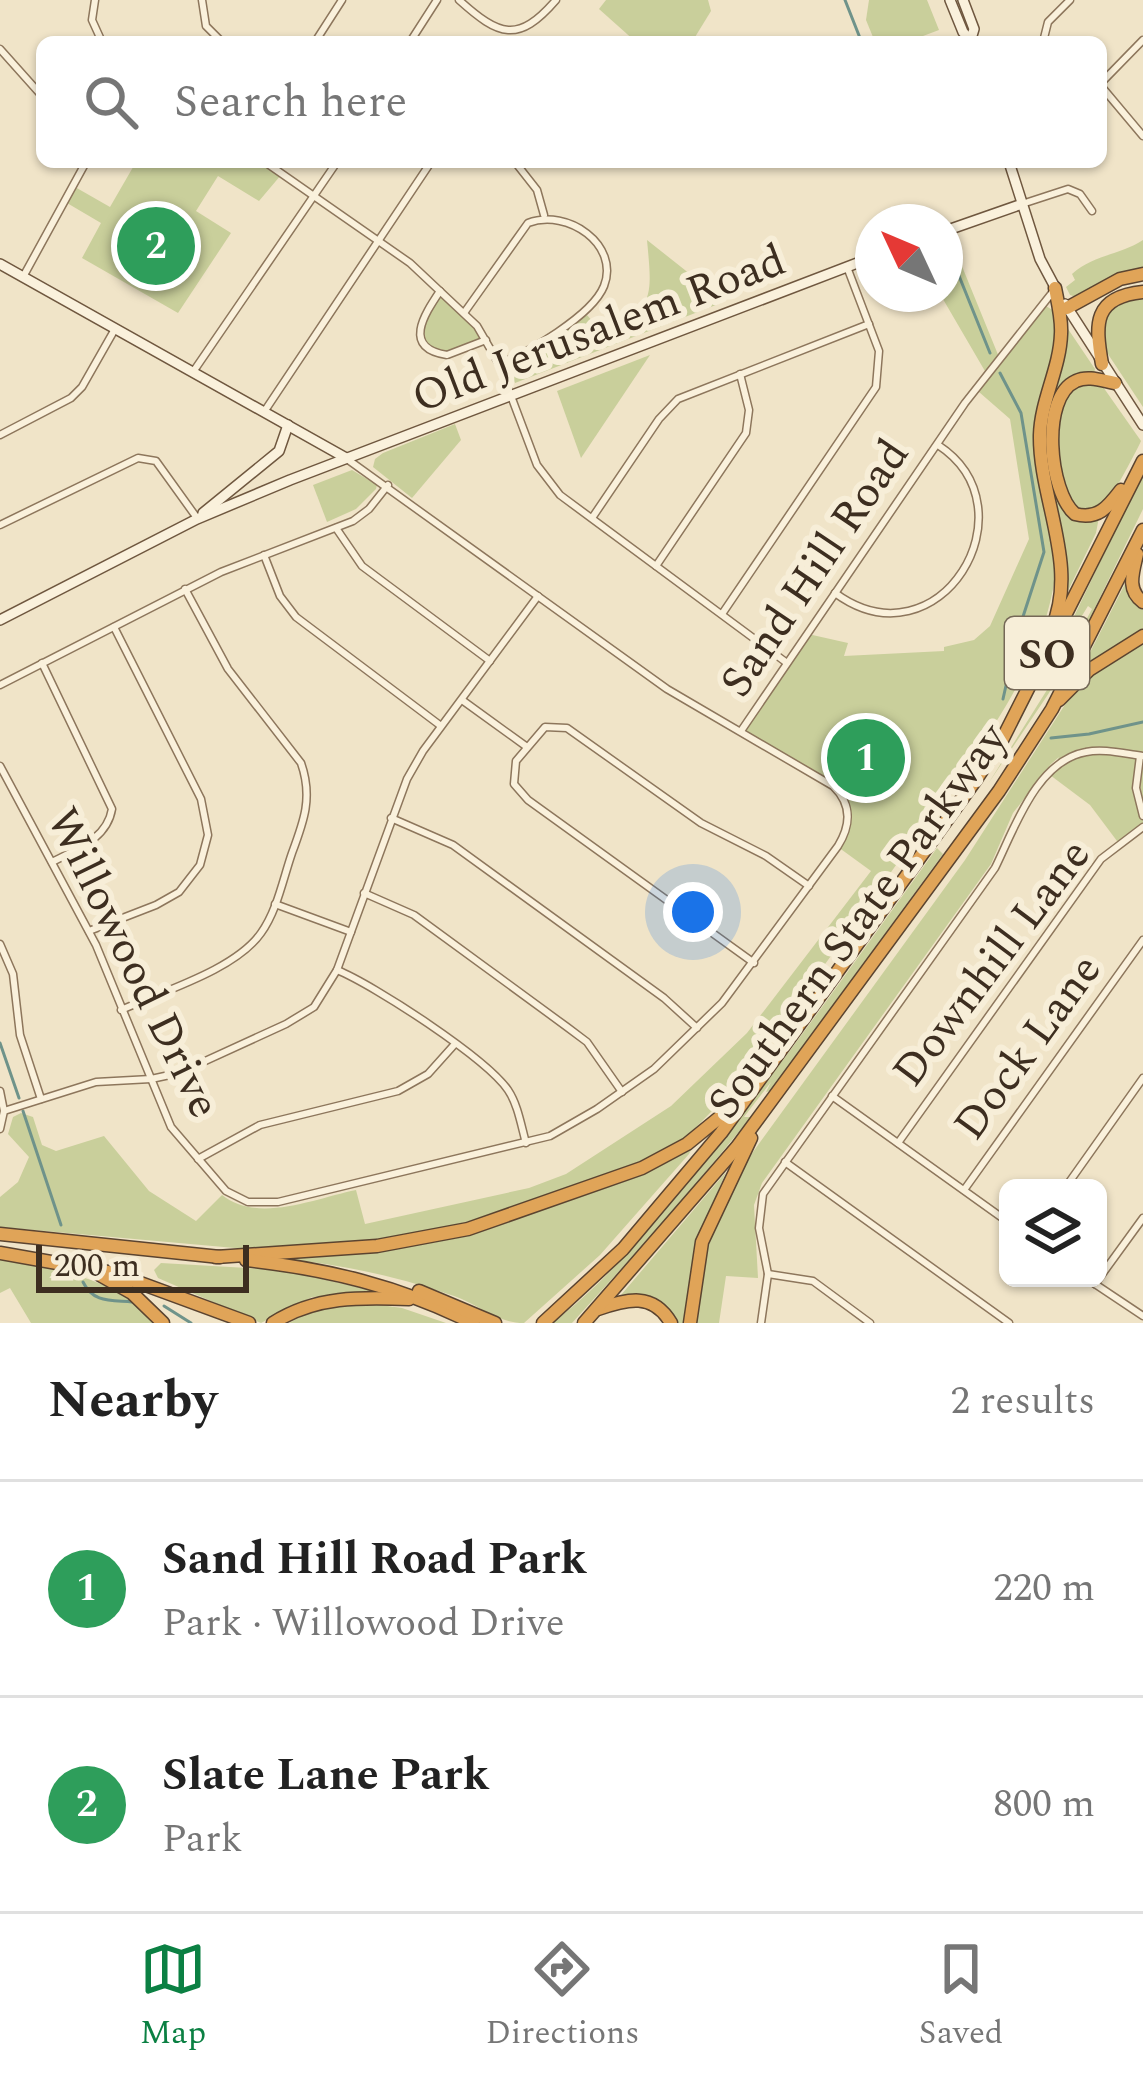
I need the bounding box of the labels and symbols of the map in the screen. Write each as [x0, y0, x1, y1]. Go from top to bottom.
pin: 2 [117, 201, 195, 291]
north arrow [855, 204, 963, 312]
street label: Old Jerusalem Road [402, 226, 796, 432]
street label: Sand Hill Road [703, 425, 927, 712]
road number: SO [1005, 617, 1089, 689]
street label: Southern State Parkway [691, 708, 1026, 1134]
pin: 1 [827, 713, 905, 803]
street label: Willowood Drive [28, 796, 238, 1130]
street label: Downhill Lane [876, 825, 1108, 1102]
your location [663, 882, 723, 942]
street label: Dock Lane [937, 940, 1119, 1155]
scale bar [36, 1239, 249, 1292]

